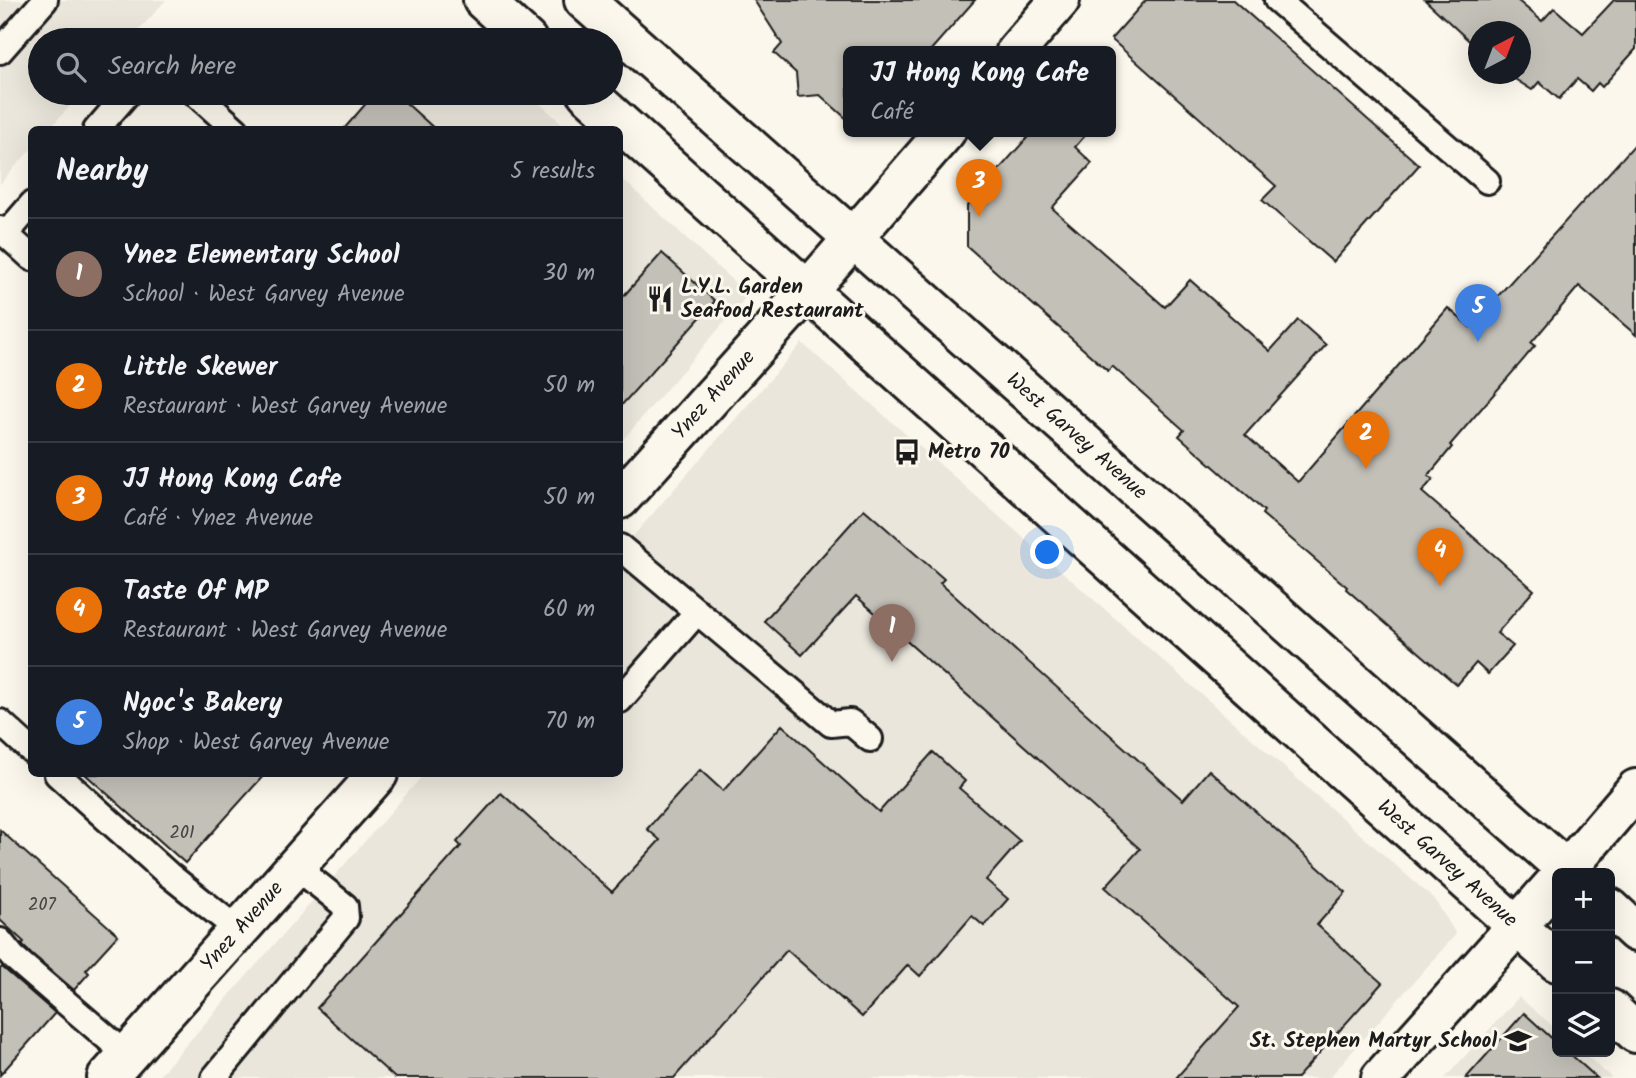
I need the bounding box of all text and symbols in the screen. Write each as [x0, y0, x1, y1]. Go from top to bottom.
north arrow [1468, 21, 1531, 84]
search box [28, 28, 623, 105]
text: Search here [108, 46, 236, 88]
popup [843, 46, 1116, 137]
icon: search [52, 48, 90, 86]
text: JJ Hong Kong Cafe [870, 53, 1089, 95]
text: Café [870, 95, 913, 131]
text: Nearby [56, 148, 148, 196]
text: 5 results [510, 154, 595, 190]
pin: 3 [956, 159, 1002, 217]
text: Ynez Elementary School [123, 235, 400, 277]
text: 1 [76, 256, 82, 292]
text: 30 m [543, 256, 595, 292]
place label: L.Y.L. Garden Seafood Restaurant [681, 271, 864, 328]
text: School · West Garvey Avenue [123, 277, 405, 313]
restaurant icon: L.Y.L. Garden Seafood Restaurant [645, 284, 675, 314]
pin: 5 [1455, 284, 1501, 342]
street label: Ynez Avenue [664, 342, 764, 448]
text: Little Skewer [123, 347, 277, 389]
street label: West Garvey Avenue [998, 364, 1155, 508]
text: 2 [72, 368, 86, 404]
text: 50 m [544, 368, 595, 404]
text: Restaurant · West Garvey Avenue [123, 389, 447, 425]
pin: 2 [1343, 411, 1389, 469]
place label: Metro 70 [928, 436, 1010, 469]
bus stop icon: Metro 70 [892, 437, 922, 467]
text: JJ Hong Kong Cafe [123, 459, 342, 501]
text: 3 [73, 480, 85, 516]
text: 50 m [544, 480, 595, 516]
text: Café · Ynez Avenue [123, 501, 313, 537]
pin: 4 [1417, 528, 1463, 586]
your location [1030, 535, 1064, 569]
text: Taste Of MP [123, 571, 268, 613]
text: 4 [73, 592, 85, 628]
text: 60 m [543, 592, 595, 628]
pin: 1 [869, 604, 915, 662]
text: Restaurant · West Garvey Avenue [123, 613, 447, 649]
text: Ngoc's Bakery [123, 683, 282, 725]
text: 5 [73, 704, 85, 740]
text: 70 m [545, 704, 595, 740]
text: Shop · West Garvey Avenue [123, 725, 389, 761]
street label: West Garvey Avenue [1369, 792, 1526, 936]
house number: 201 [169, 819, 195, 848]
map controls [1552, 868, 1615, 1057]
button: + [1552, 868, 1615, 931]
street label: Ynez Avenue [192, 873, 292, 979]
house number: 207 [28, 891, 57, 920]
button: − [1552, 931, 1615, 994]
button: layers [1552, 994, 1615, 1057]
place label: St. Stephen Martyr School [1250, 1025, 1497, 1058]
school or university icon: St. Stephen Martyr School [1503, 1026, 1533, 1056]

